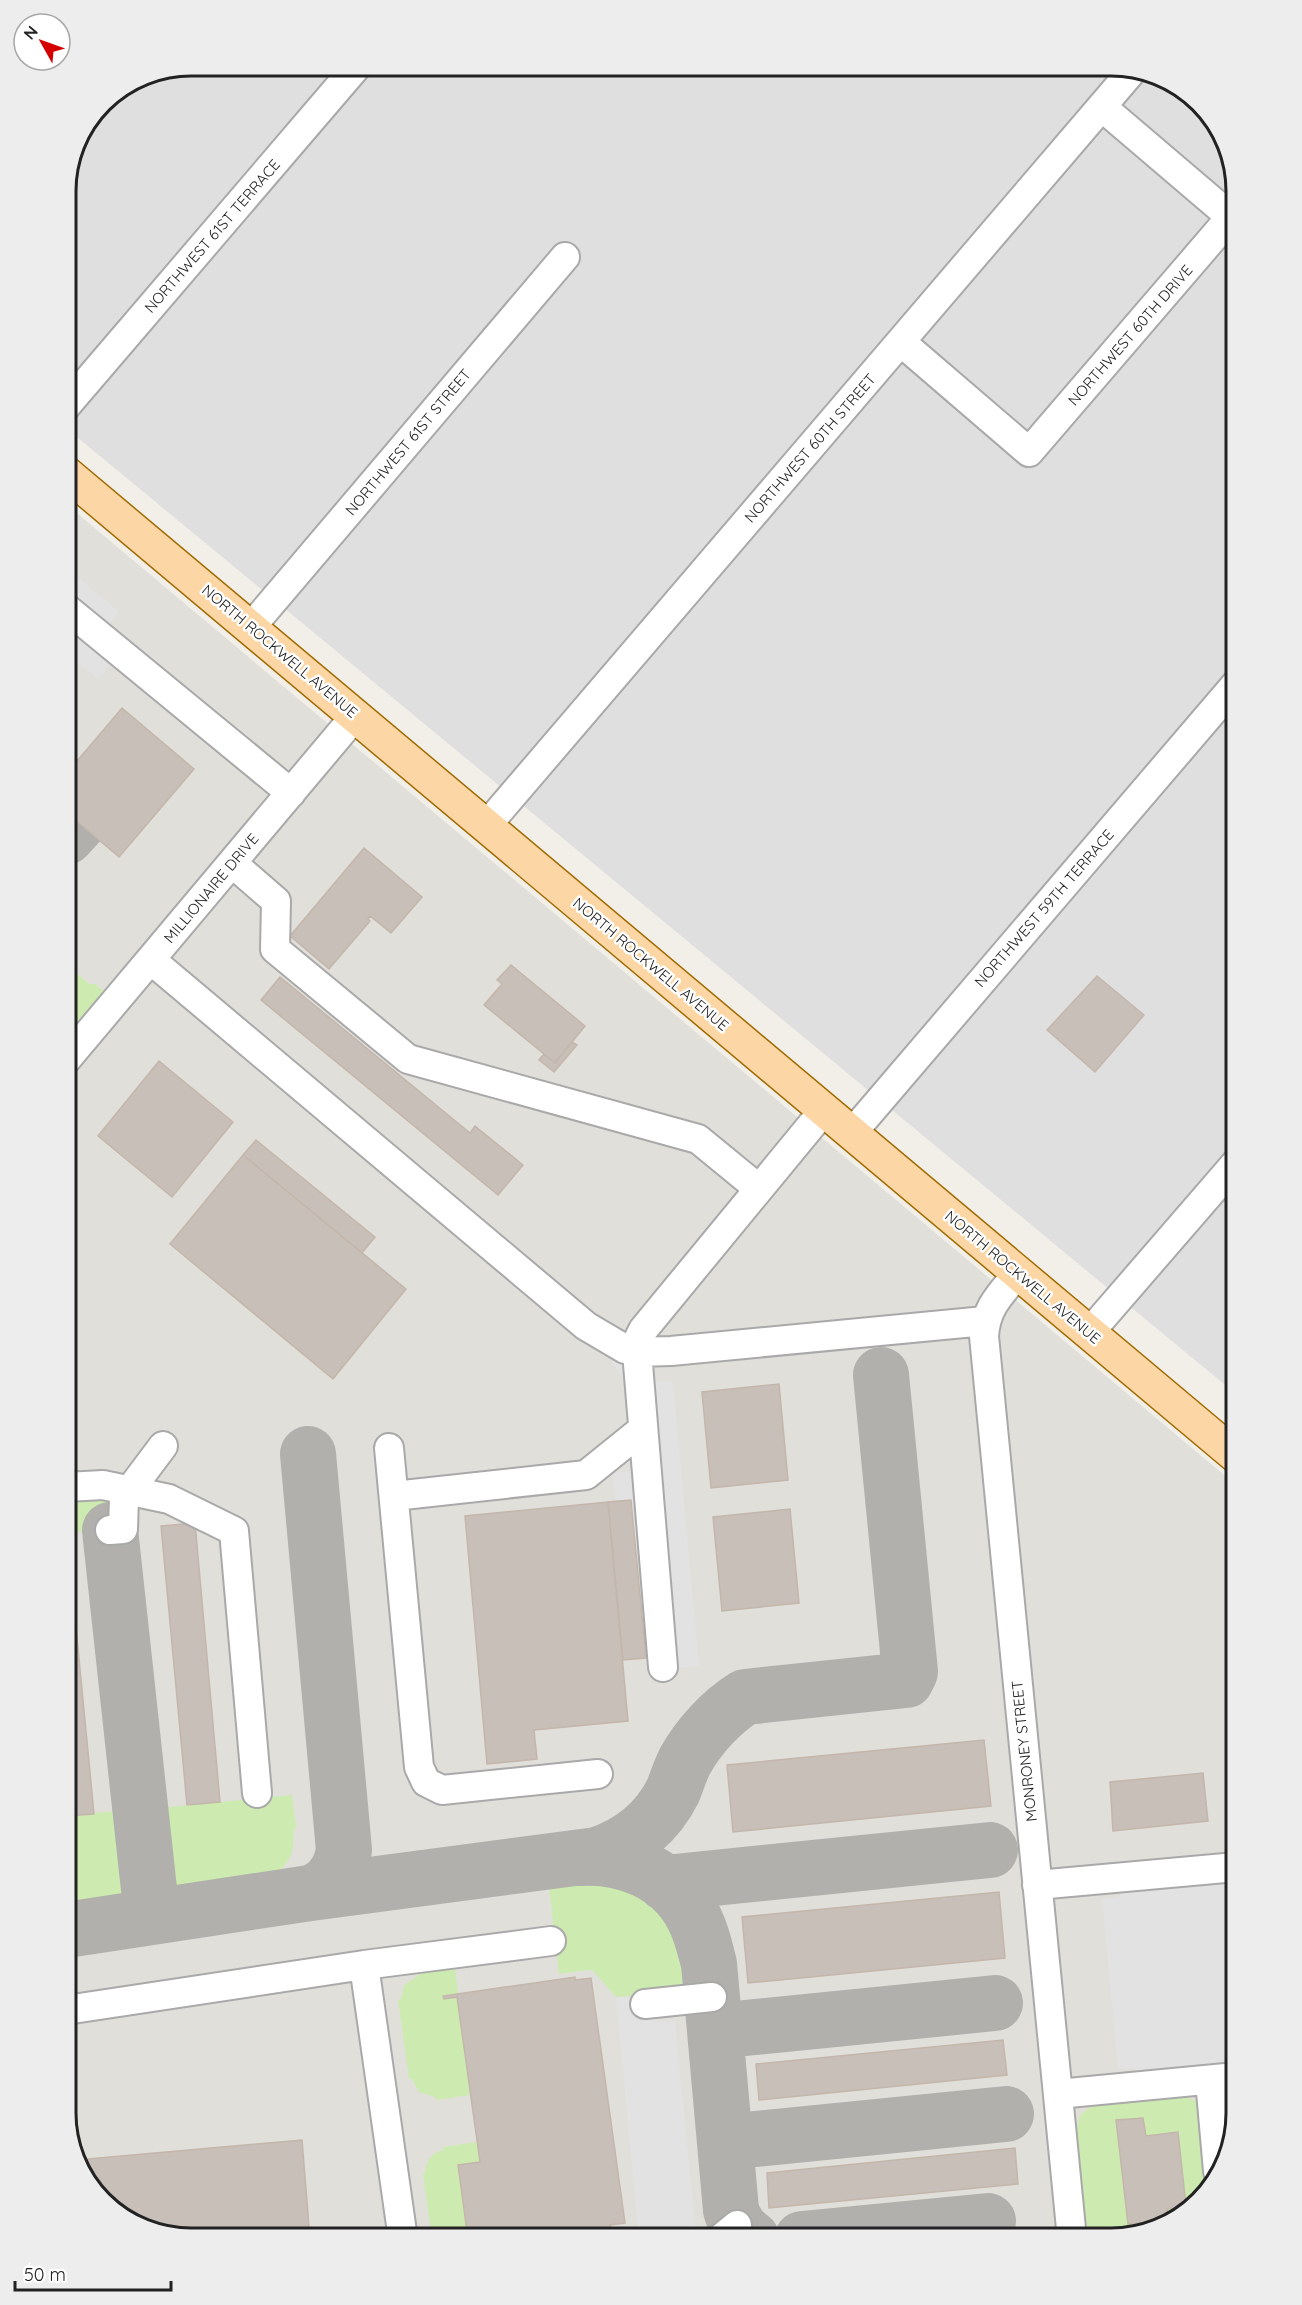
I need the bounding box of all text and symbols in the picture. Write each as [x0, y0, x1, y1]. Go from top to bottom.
north arrow [12, 12, 72, 72]
text: N [19, 21, 42, 43]
street label: NORTHWEST 61ST TERRACE [140, 155, 284, 317]
street label: NORTHWEST 60TH DRIVE [1064, 261, 1196, 409]
street label: NORTHWEST 61ST STREET [341, 365, 475, 519]
street label: NORTHWEST 60TH STREET [740, 370, 880, 526]
street label: NORTH ROCKWELL AVENUE [198, 580, 362, 722]
street label: NORTHWEST 59TH TERRACE [970, 825, 1118, 991]
street label: MILLIONAIRE DRIVE [160, 829, 262, 947]
street label: NORTH ROCKWELL AVENUE [569, 893, 733, 1035]
street label: NORTH ROCKWELL AVENUE [941, 1206, 1105, 1348]
street label: MONRONEY STREET [1007, 1680, 1041, 1822]
scale bar [15, 2254, 171, 2292]
text: 50 m [24, 2263, 66, 2286]

